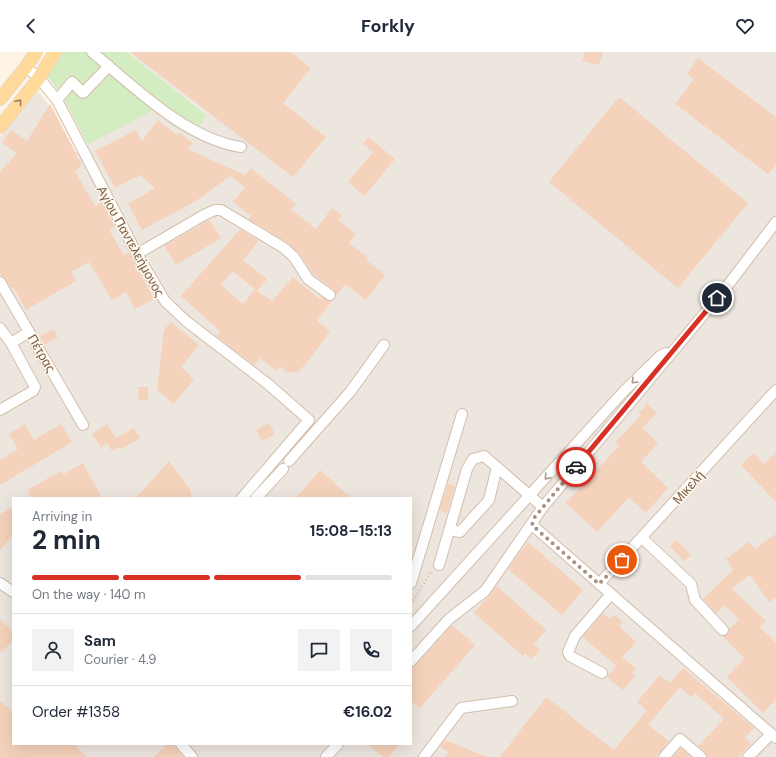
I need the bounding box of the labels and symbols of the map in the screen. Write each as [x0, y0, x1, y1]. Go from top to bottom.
one-way arrow [15, 100, 22, 107]
street label: Αγίου Παντελεήμονος [93, 183, 168, 300]
pin [700, 281, 734, 315]
street label: Πέτρας [24, 331, 59, 375]
one-way arrow [631, 376, 639, 384]
courier [556, 447, 596, 487]
street label: Μικελή [669, 467, 708, 508]
one-way arrow [544, 472, 552, 480]
pin [605, 543, 639, 577]

